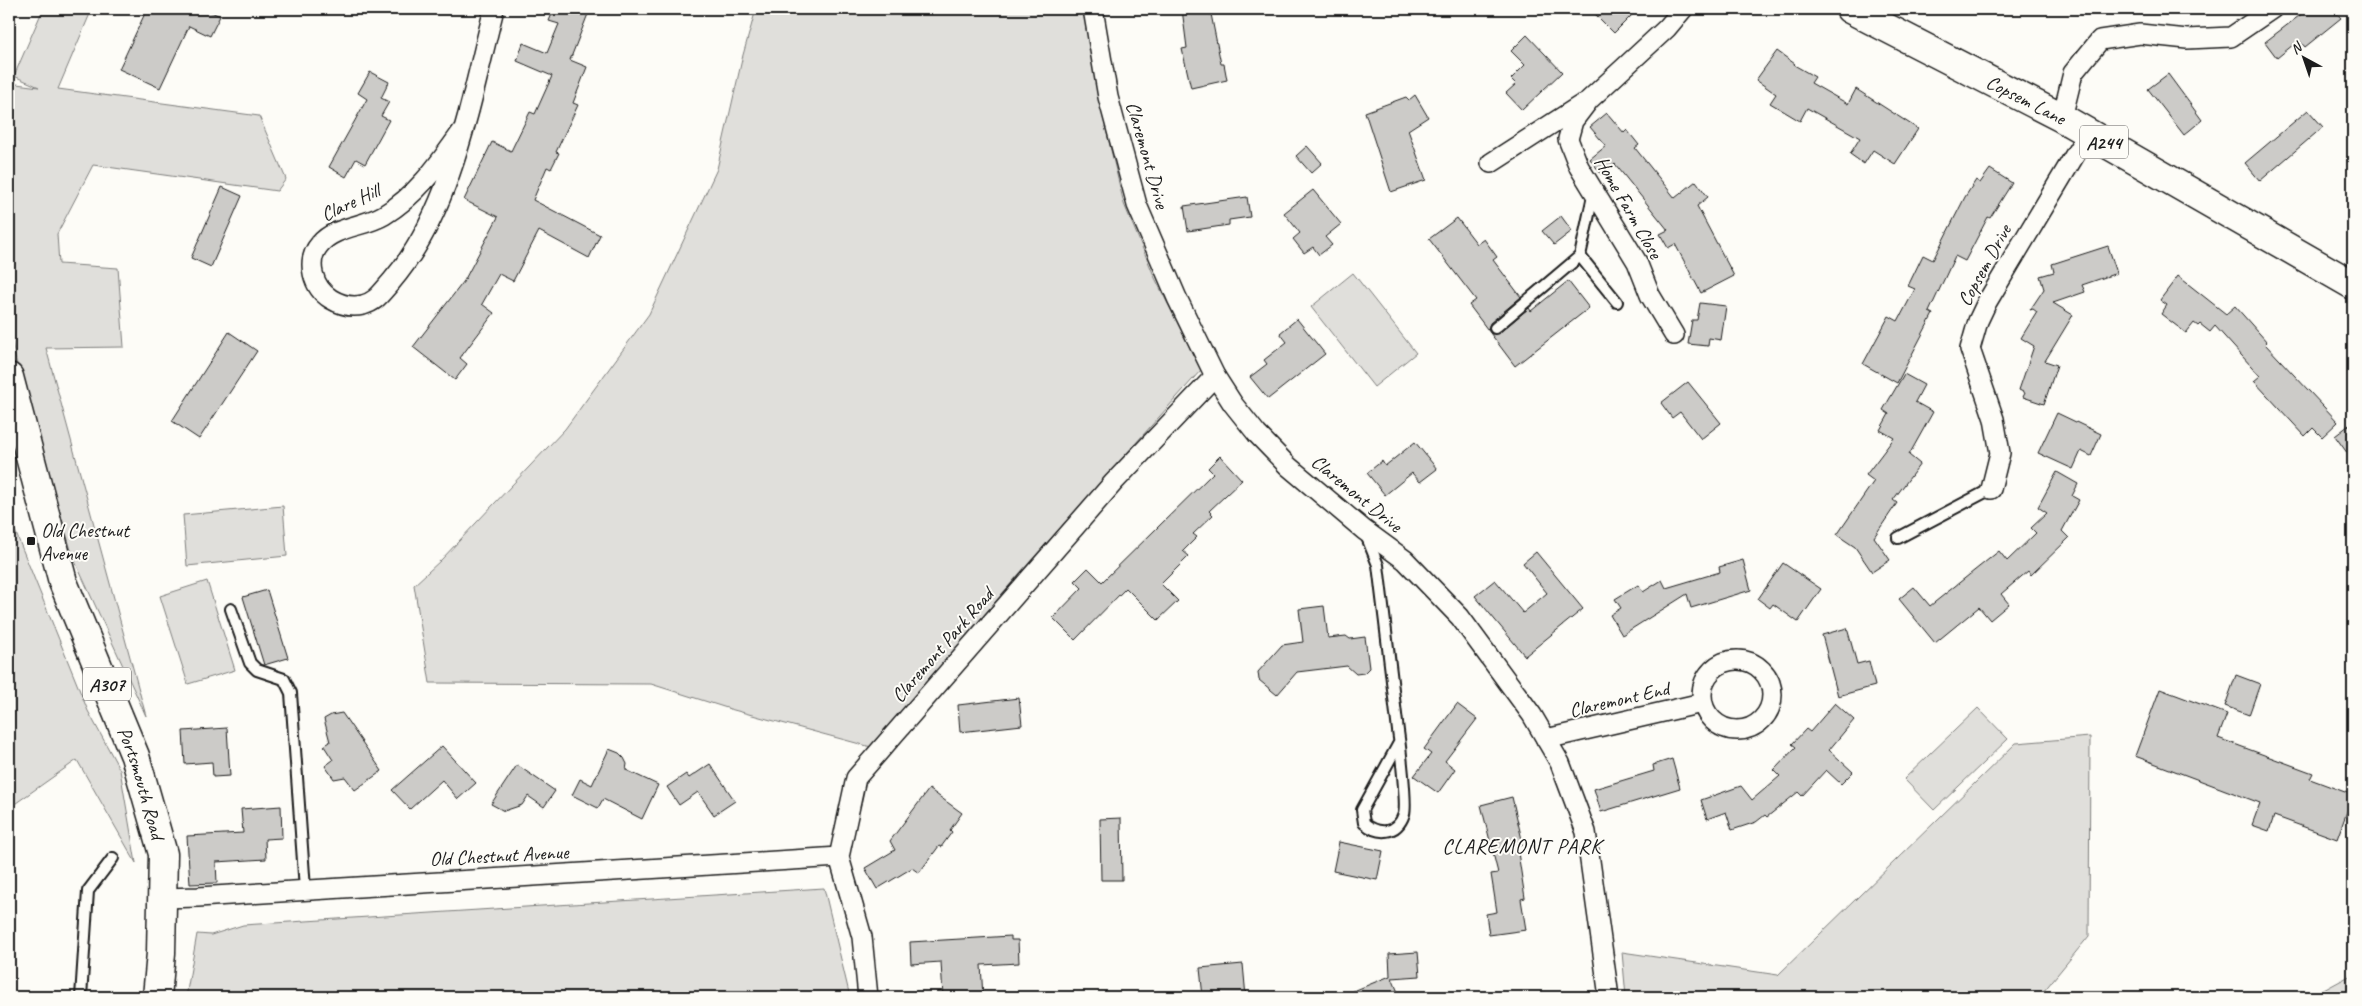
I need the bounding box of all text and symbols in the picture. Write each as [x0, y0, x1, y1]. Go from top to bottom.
north arrow [2280, 32, 2330, 82]
text: N [2287, 38, 2307, 58]
street label: Copsem Lane [1982, 69, 2071, 131]
street label: Claremont Drive [1120, 99, 1175, 213]
road number: A244 [2080, 125, 2128, 158]
street label: Home Farm Close [1589, 151, 1669, 264]
street label: Clare Hill [317, 176, 387, 227]
street label: Copsem Drive [1952, 219, 2018, 310]
street label: Claremont Drive [1306, 449, 1408, 539]
place label: Old Chestnut Avenue [41, 518, 131, 566]
marker: Old Chestnut Avenue [25, 535, 37, 547]
street label: Claremont Park Road [886, 581, 1001, 708]
road number: A307 [83, 668, 131, 701]
street label: Claremont End [1567, 675, 1674, 723]
street label: Portsmouth Road [111, 723, 171, 845]
district label: CLAREMONT PARK [1442, 833, 1605, 859]
street label: Old Chestnut Avenue [429, 839, 570, 872]

